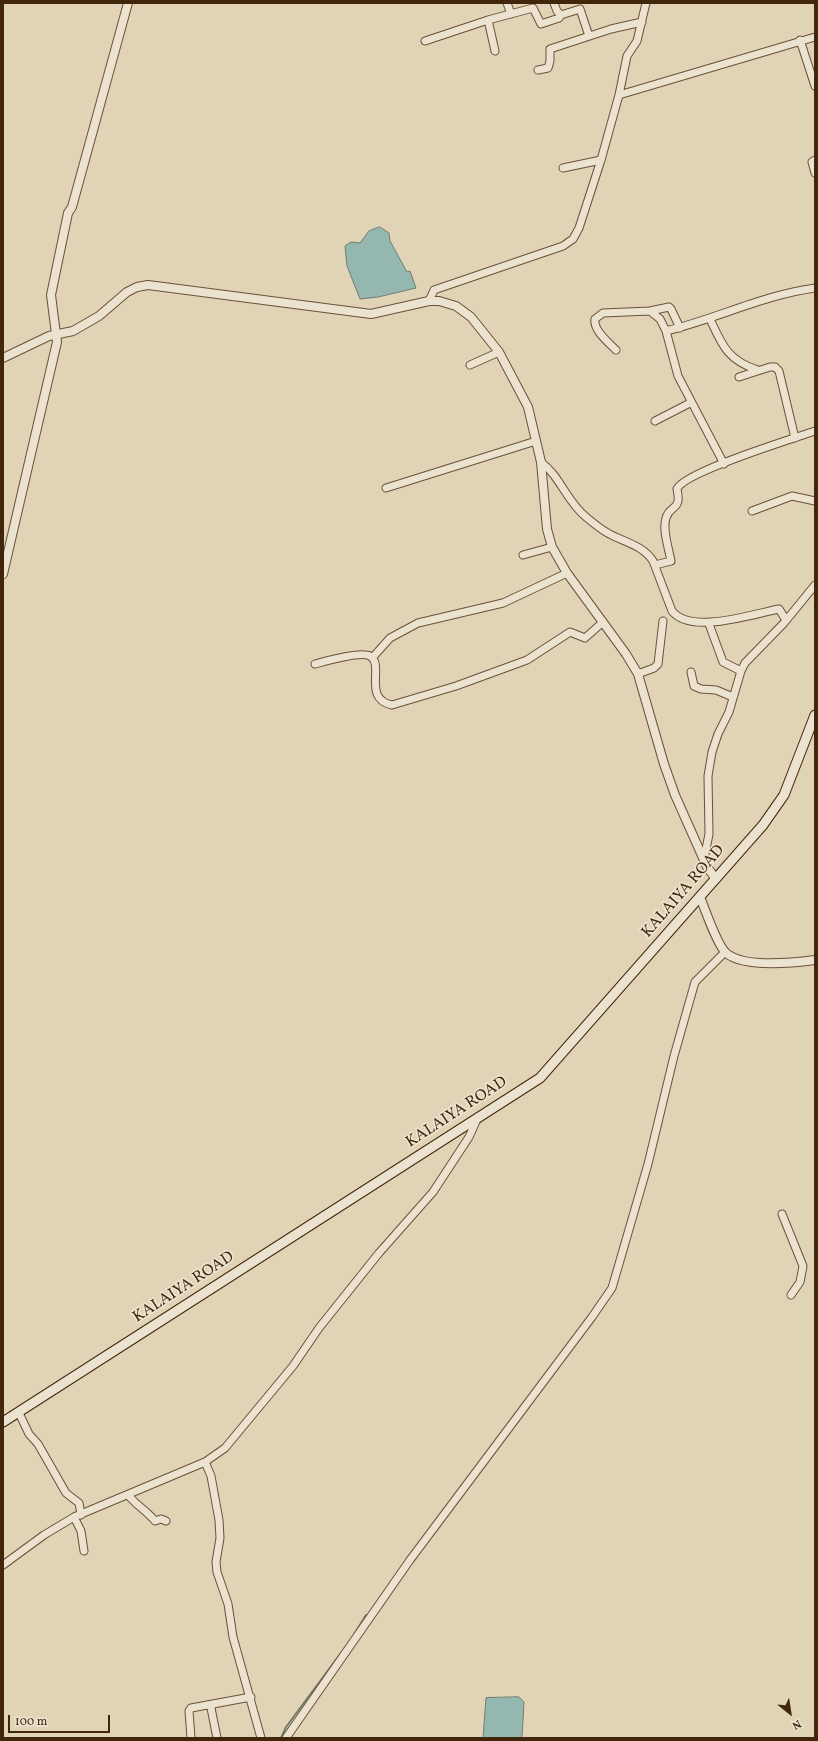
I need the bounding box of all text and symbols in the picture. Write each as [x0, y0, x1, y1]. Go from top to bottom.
street label: KALAIYA ROAD [638, 842, 730, 942]
street label: KALAIYA ROAD [403, 1073, 511, 1153]
street label: KALAIYA ROAD [130, 1248, 238, 1328]
north arrow [770, 1693, 810, 1733]
scale bar [10, 1707, 112, 1733]
text: 100 m [15, 1714, 47, 1730]
text: N [789, 1715, 803, 1732]

